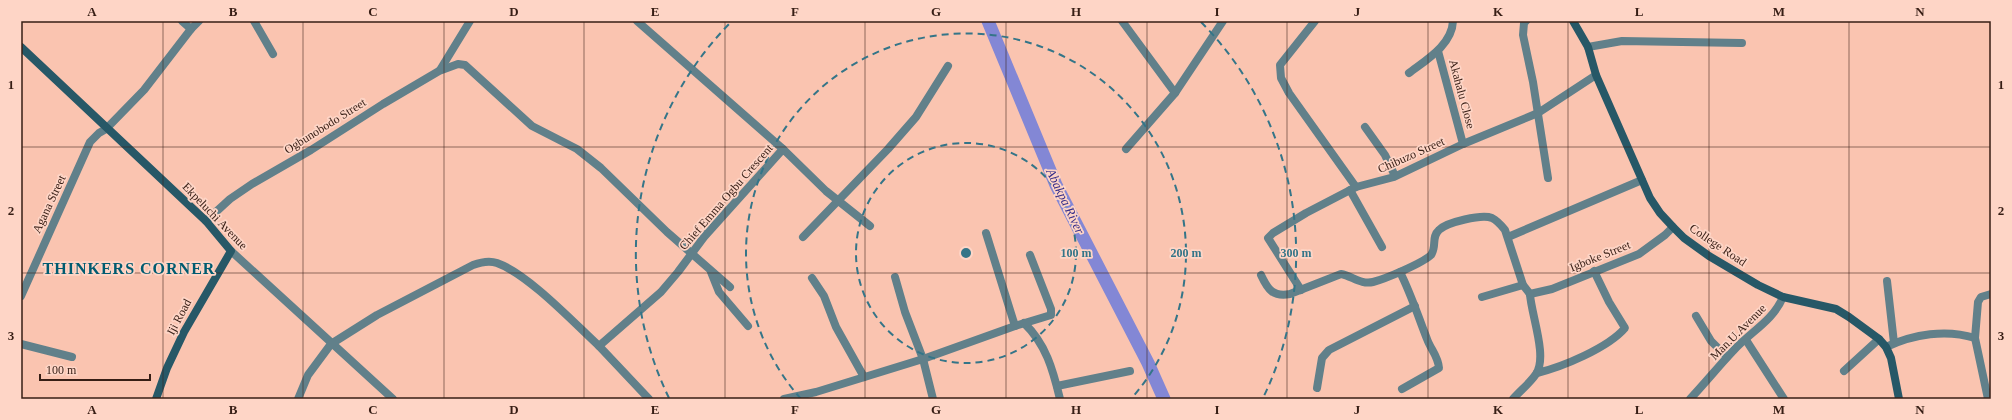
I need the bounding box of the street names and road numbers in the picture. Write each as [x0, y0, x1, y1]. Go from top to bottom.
street label: Akahalu Close [1446, 58, 1478, 130]
street label: Ogbunobodo Street [282, 95, 369, 157]
street label: Chibuzo Street [1375, 134, 1447, 176]
street label: Chief Emma Ogbu Crescent [676, 141, 776, 253]
street label: Agana Street [29, 172, 69, 235]
street label: Ekpeluchi Avenue [180, 180, 250, 252]
street label: College Road [1687, 221, 1749, 269]
street label: Igboke Street [1568, 237, 1633, 275]
street label: Iji Road [164, 296, 194, 338]
street label: Man.U.Avenue [1707, 301, 1769, 363]

